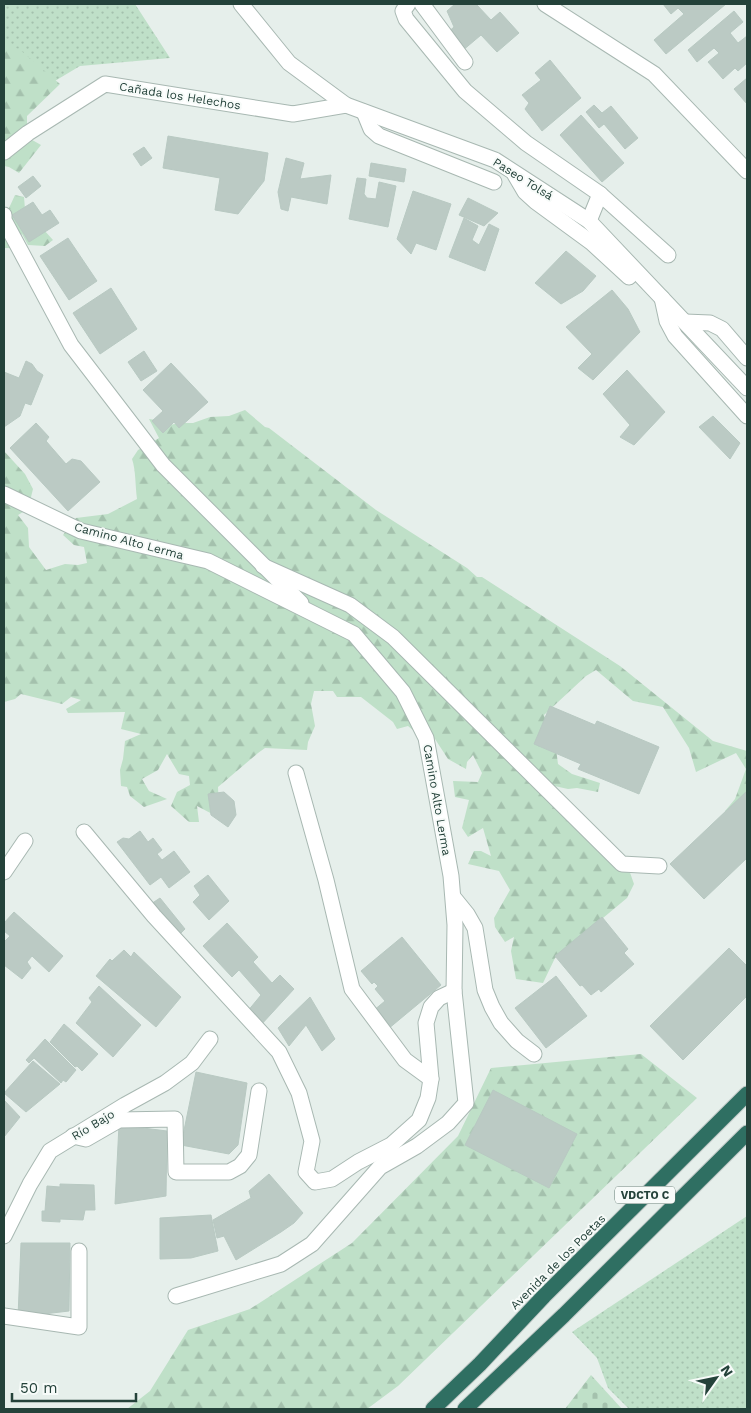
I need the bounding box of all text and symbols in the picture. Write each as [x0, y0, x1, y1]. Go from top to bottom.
street label: Cañada los Helechos [118, 79, 242, 113]
street label: Paseo Tolsá [490, 155, 556, 203]
street label: Camino Alto Lerma [73, 520, 185, 562]
street label: Camino Alto Lerma [420, 743, 454, 857]
street label: Río Bajo [69, 1107, 117, 1143]
road number: VDCTO C [615, 1186, 675, 1204]
street label: Avenida de los Poetas [508, 1212, 608, 1312]
north arrow [691, 1353, 741, 1403]
text: N [717, 1362, 736, 1380]
scale bar [12, 1370, 136, 1402]
text: 50 m [20, 1379, 57, 1397]

